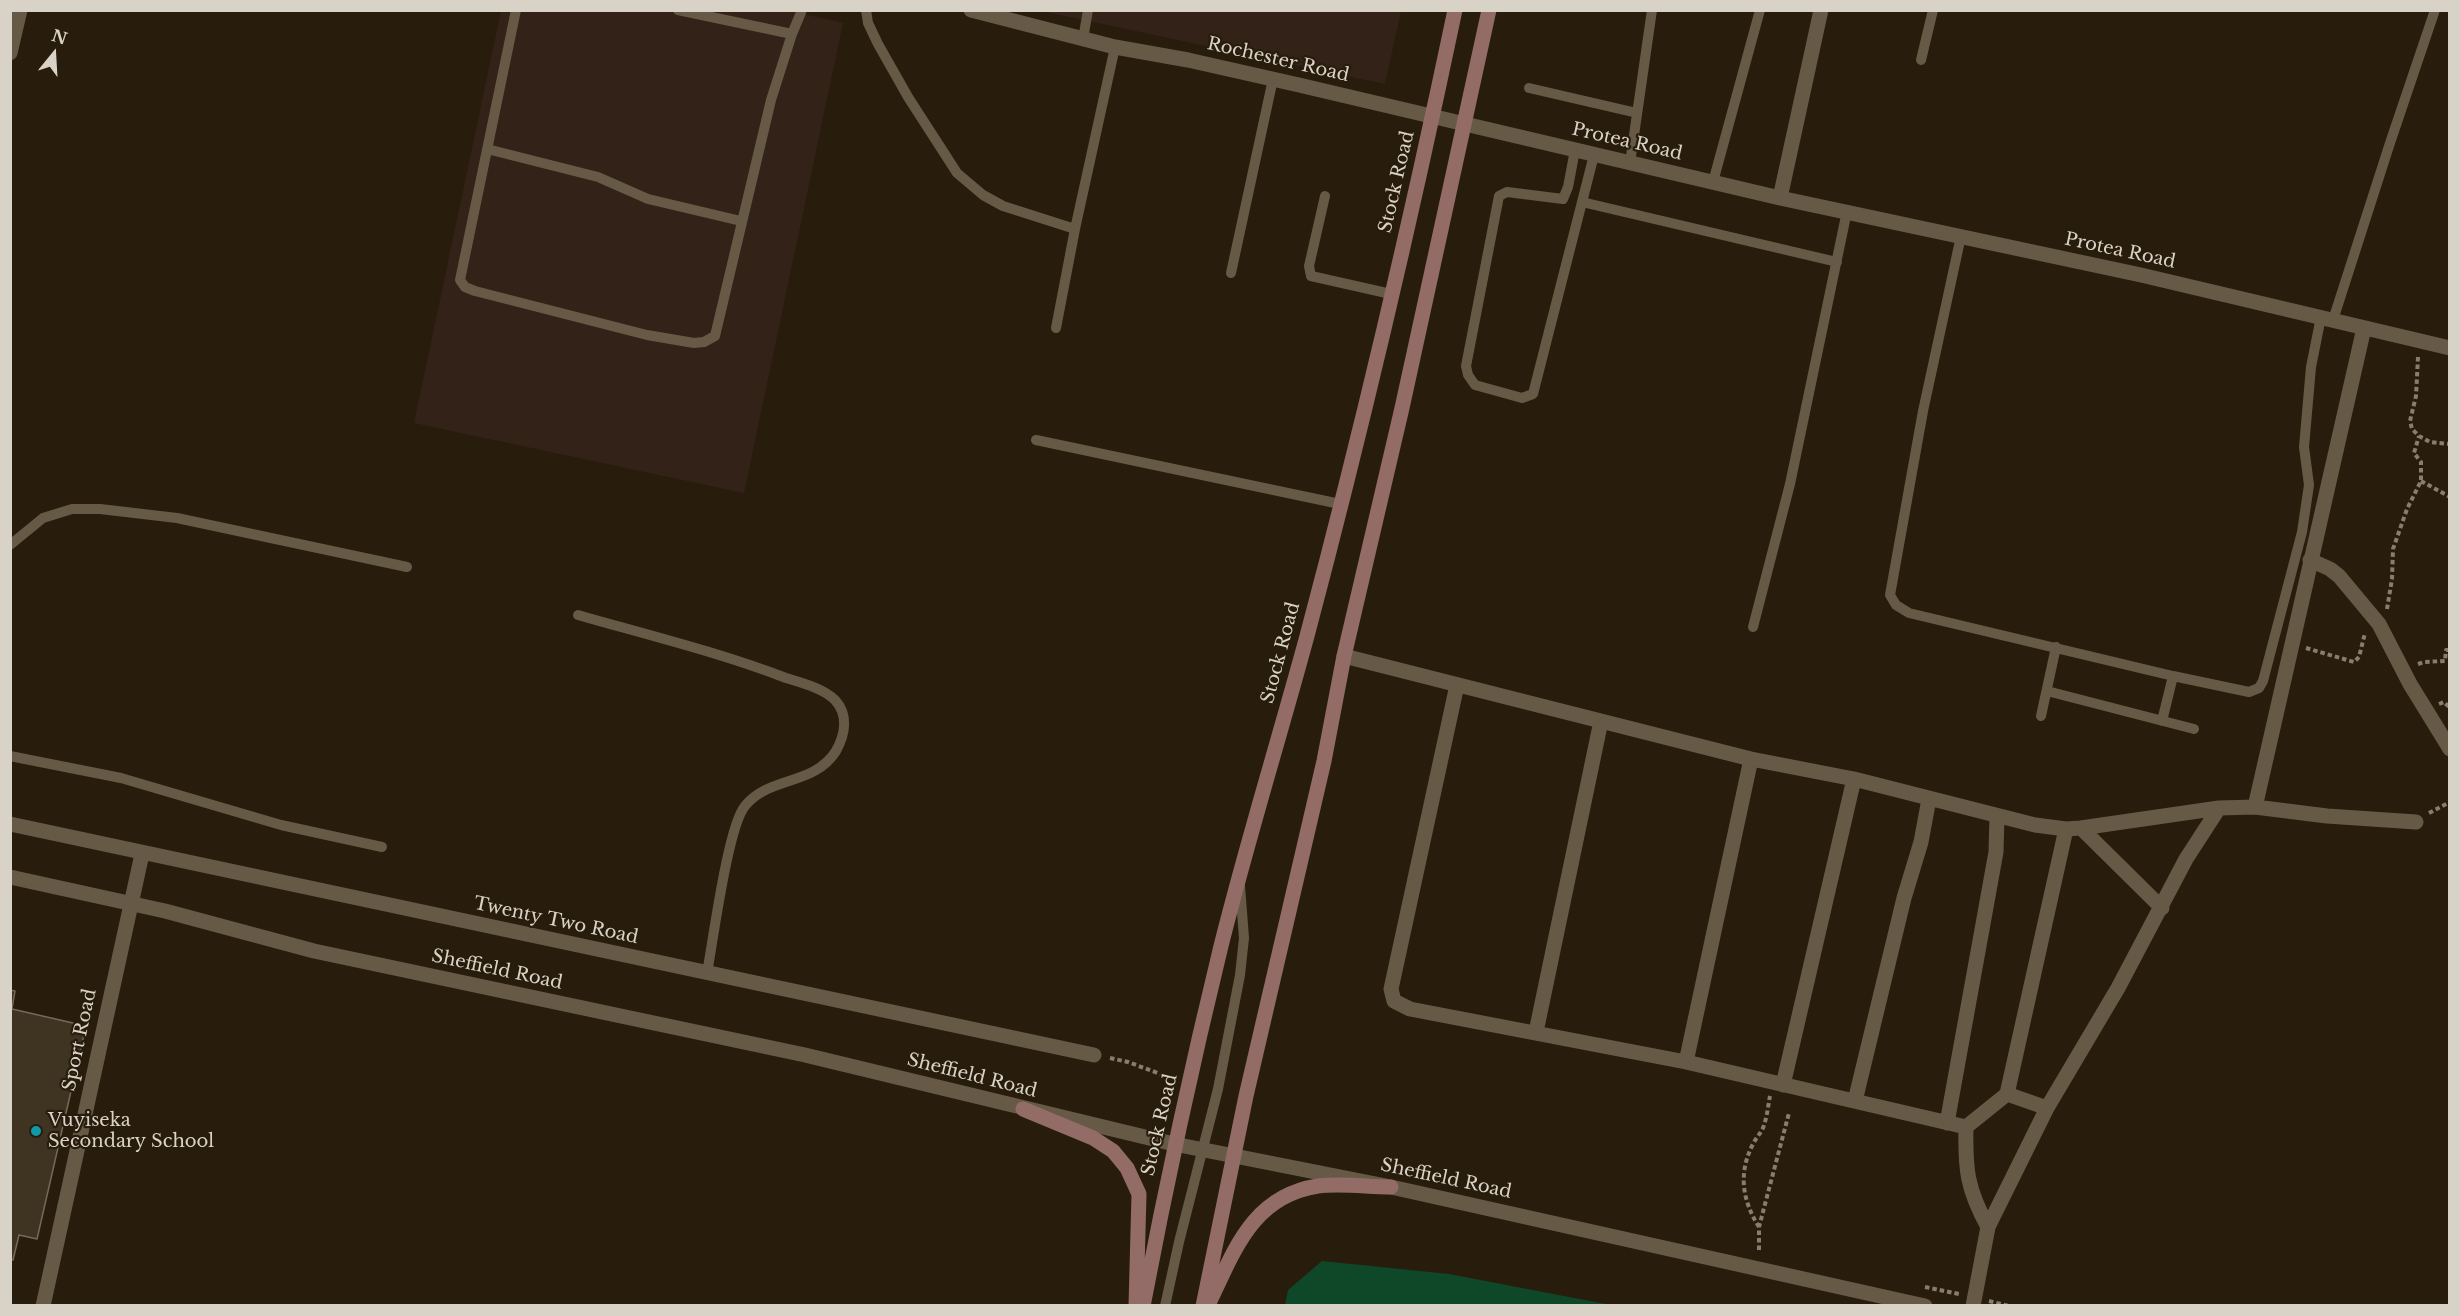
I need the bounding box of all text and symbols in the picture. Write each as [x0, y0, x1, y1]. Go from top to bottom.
north arrow [24, 24, 84, 84]
text: N [49, 25, 70, 49]
street label: Rochester Road [1205, 33, 1351, 87]
street label: Protea Road [1570, 119, 1684, 165]
street label: Stock Road [1375, 129, 1419, 235]
street label: Protea Road [2063, 229, 2177, 273]
street label: Stock Road [1257, 600, 1305, 706]
street label: Twenty Two Road [472, 893, 640, 949]
street label: Sheffield Road [430, 946, 564, 994]
street label: Sport Road [59, 987, 101, 1093]
street label: Sheffield Road [905, 1049, 1039, 1103]
street label: Stock Road [1138, 1072, 1182, 1178]
place label: Vuyiseka Secondary School [48, 1110, 214, 1152]
marker: Vuyiseka Secondary School [29, 1124, 43, 1138]
street label: Sheffield Road [1379, 1155, 1513, 1203]

